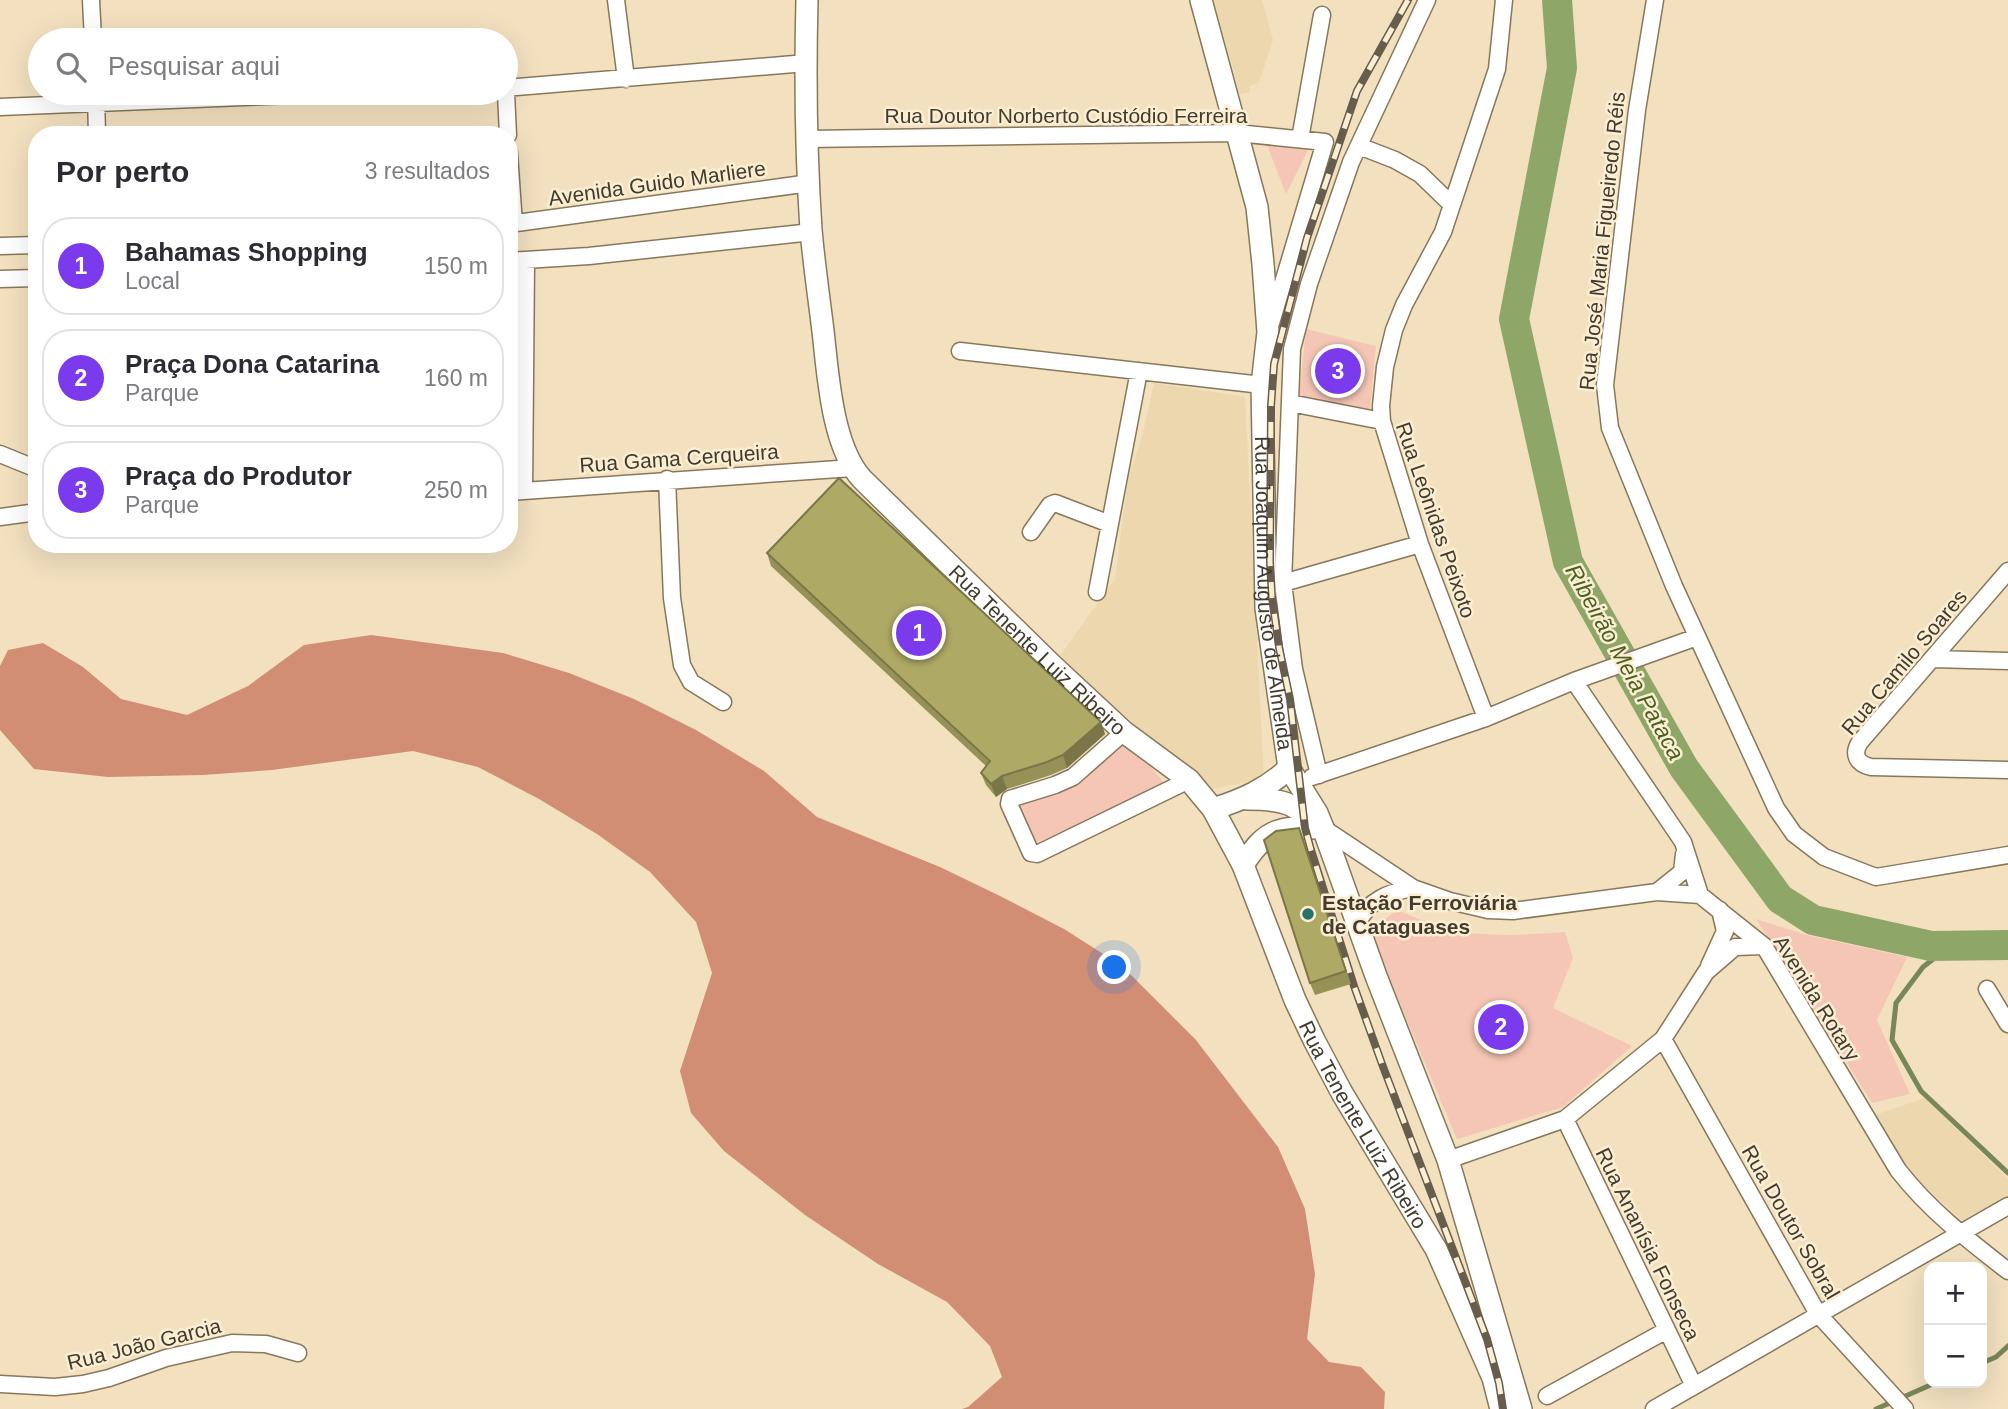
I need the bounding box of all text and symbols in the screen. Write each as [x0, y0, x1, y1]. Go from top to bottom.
search box [28, 28, 518, 105]
icon: search [52, 48, 90, 86]
text: Pesquisar aqui [108, 51, 280, 81]
street label: Rua José Maria Figueiredo Réis [1575, 91, 1629, 391]
street label: Rua Doutor Norberto Custódio Ferreira [885, 104, 1248, 127]
text: Por perto [56, 155, 189, 188]
street label: Avenida Guido Marliere [547, 156, 767, 210]
text: 3 resultados [365, 158, 490, 184]
text: Bahamas Shopping [125, 237, 368, 267]
text: 1 [75, 253, 87, 279]
text: 150 m [424, 253, 488, 279]
text: Local [125, 268, 180, 294]
pin: 3 [1315, 345, 1361, 397]
text: Praça Dona Catarina [125, 349, 379, 379]
text: 2 [75, 365, 87, 391]
text: 160 m [424, 365, 488, 391]
text: Parque [125, 380, 199, 406]
street label: Rua Leônidas Peixoto [1392, 419, 1480, 621]
street label: Rua Joaquim Augusto de Almeida [1251, 436, 1298, 752]
street label: Rua Gama Cerqueira [579, 440, 780, 476]
text: Praça do Produtor [125, 461, 352, 491]
text: 3 [75, 477, 87, 503]
text: 250 m [424, 477, 488, 503]
text: Parque [125, 492, 199, 518]
street label: Rua Tenente Luiz Ribeiro [945, 560, 1131, 739]
water label: Ribeirão Meia Pataca [1560, 560, 1690, 764]
street label: Rua Camilo Soares [1837, 585, 1971, 739]
pin: 1 [896, 607, 942, 659]
place label: Estação Ferroviária de Cataguases [1322, 891, 1517, 938]
marker: Estação Ferroviária de Cataguases [1300, 906, 1316, 922]
street label: Avenida Rotary [1769, 931, 1865, 1065]
your location [1097, 950, 1131, 984]
pin: 2 [1478, 1001, 1524, 1053]
street label: Rua Tenente Luiz Ribeiro [1295, 1017, 1432, 1232]
street label: Rua Doutor Sobral [1738, 1141, 1844, 1303]
street label: Rua Ananísia Fonseca [1591, 1144, 1705, 1344]
map controls [1924, 1262, 1987, 1388]
button: + [1924, 1262, 1987, 1325]
street label: Rua João Garcia [65, 1314, 224, 1374]
button: − [1924, 1325, 1987, 1388]

